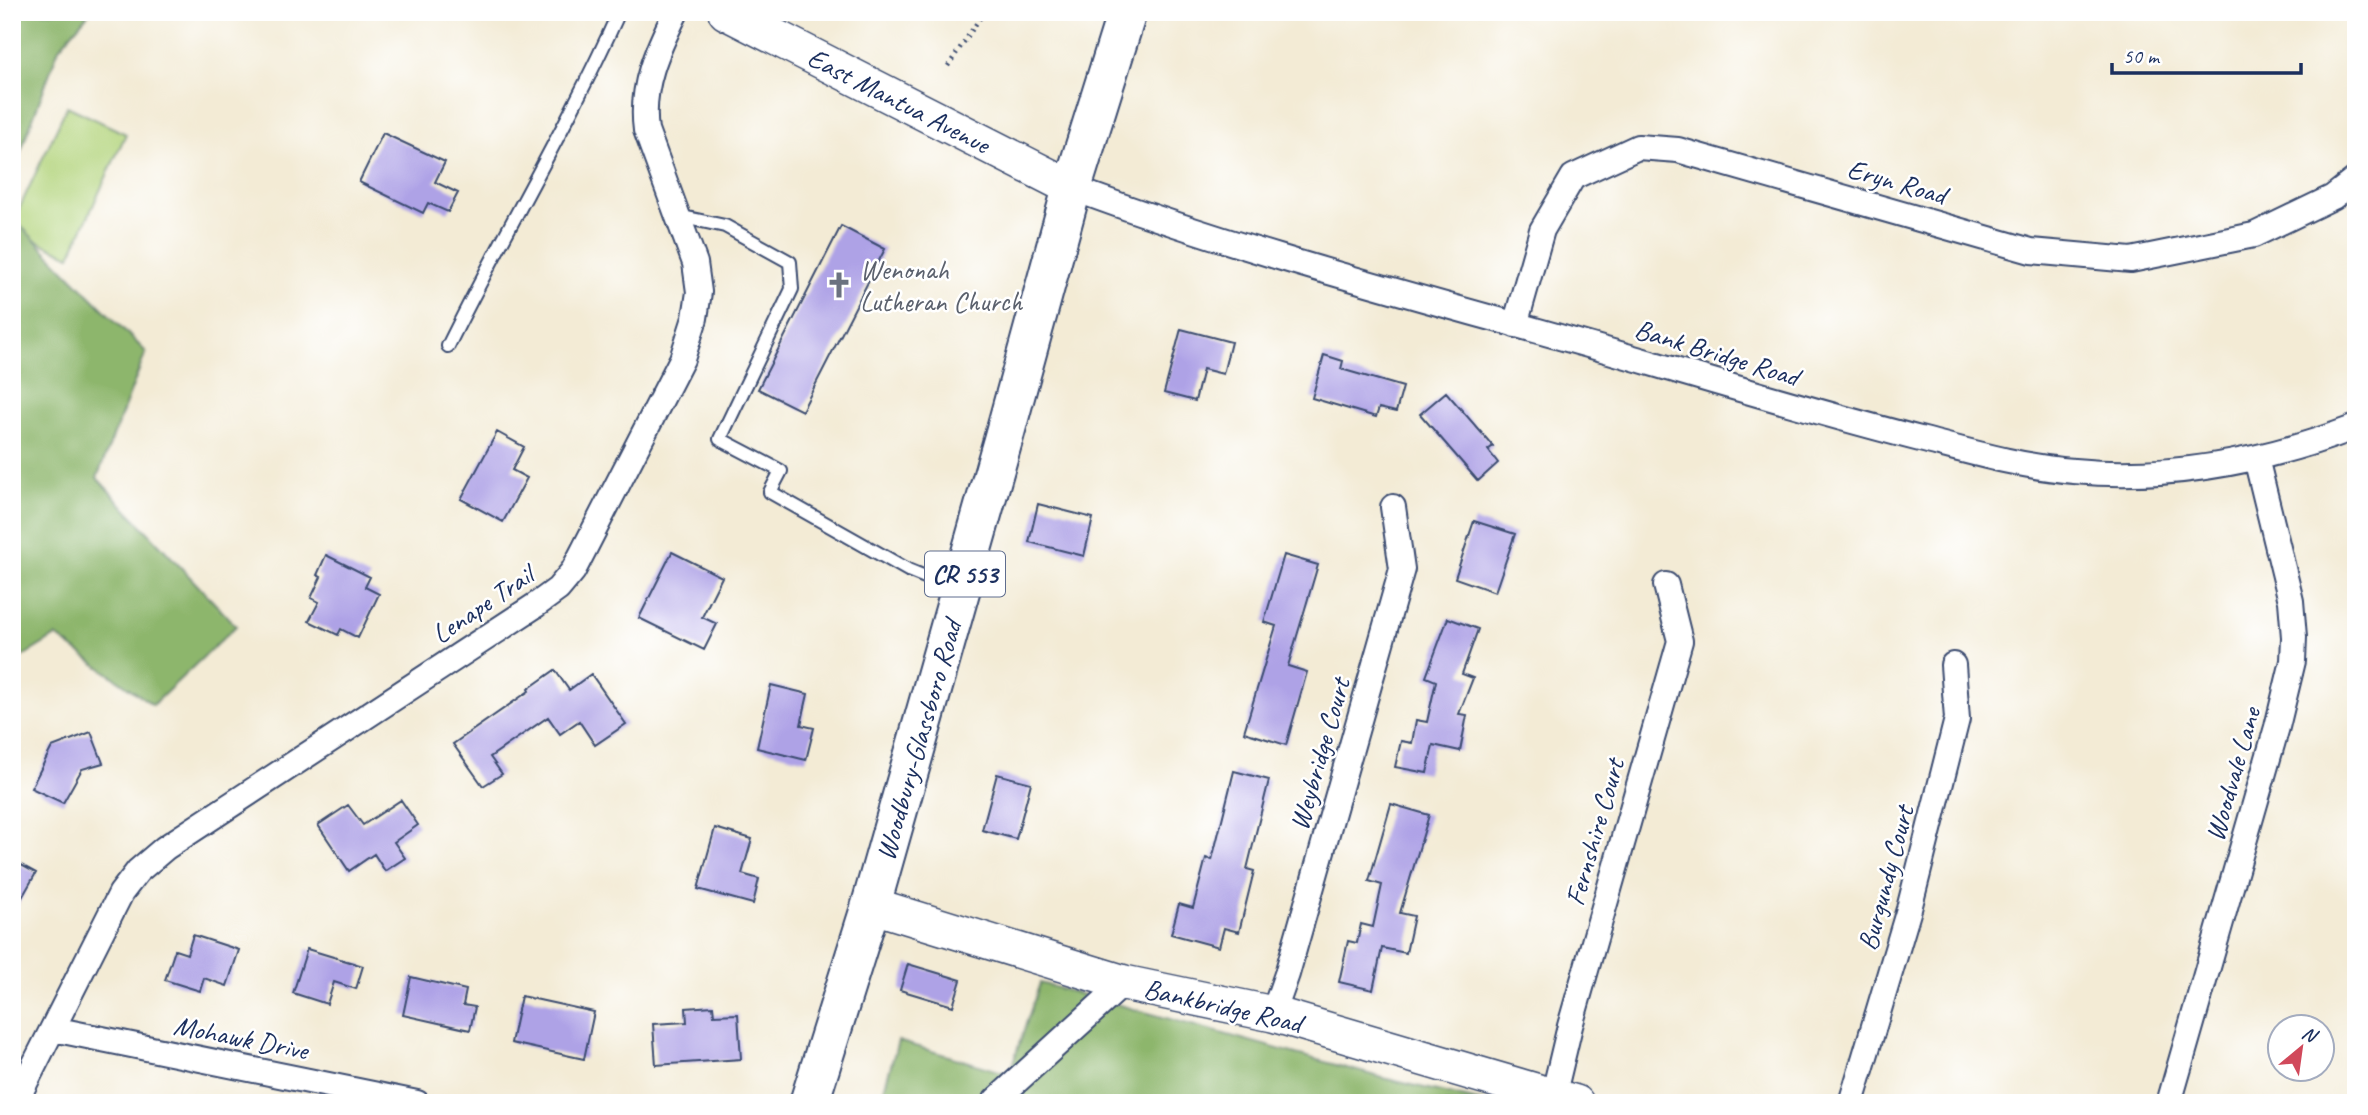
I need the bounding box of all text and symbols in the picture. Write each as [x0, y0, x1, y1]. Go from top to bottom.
scale bar [2112, 32, 2302, 76]
street label: East Mantua Avenue [802, 40, 997, 162]
text: 50 m [2123, 43, 2161, 69]
street label: Eryn Road [1844, 151, 1954, 213]
place label: Wenonah Lutheran Church [860, 252, 1023, 319]
church icon: Wenonah Lutheran Church [824, 270, 854, 300]
street label: Bank Bridge Road [1631, 311, 1807, 395]
road number: CR 553 [925, 552, 1005, 596]
street label: Lenape Trail [425, 555, 544, 651]
street label: Woodbury-Glassboro Road [867, 612, 971, 864]
street label: Weybridge Court [1281, 672, 1359, 834]
street label: Woodvale Lane [2197, 702, 2269, 845]
street label: Fernshire Court [1557, 752, 1633, 909]
street label: Burgundy Court [1849, 799, 1922, 954]
street label: Bankbridge Road [1141, 970, 1309, 1042]
street label: Mohawk Drive [171, 1007, 313, 1068]
north arrow [2266, 1014, 2336, 1084]
text: N [2298, 1021, 2323, 1049]

